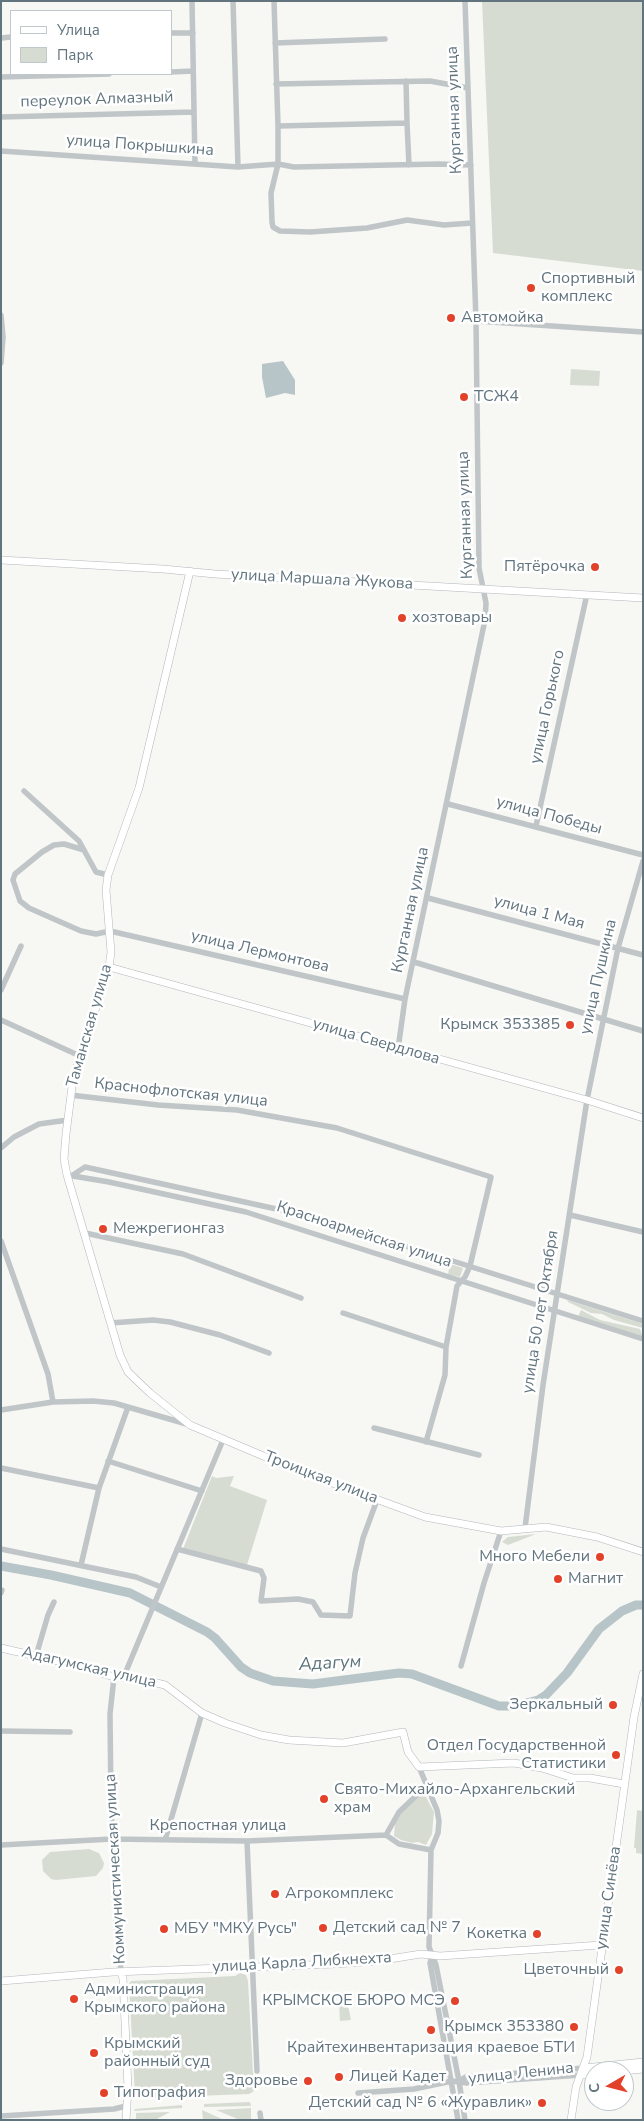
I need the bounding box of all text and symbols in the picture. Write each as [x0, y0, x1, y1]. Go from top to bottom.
legend [10, 10, 172, 75]
text: Улица [57, 20, 100, 40]
text: Парк [57, 45, 93, 65]
street label: Курганная улица [443, 46, 467, 174]
street label: переулок Алмазный [20, 88, 174, 112]
street label: улица Покрышкина [65, 131, 215, 161]
place label: Спортивный комплекс [541, 269, 635, 307]
marker: Спортивный комплекс [525, 282, 537, 294]
place label: Автомойка [461, 308, 544, 328]
marker: Автомойка [445, 312, 457, 324]
place label: ТСЖ4 [474, 387, 519, 407]
marker: ТСЖ4 [458, 391, 470, 403]
street label: Курганная улица [454, 451, 478, 579]
place label: Пятёрочка [504, 557, 585, 577]
marker: Пятёрочка [589, 561, 601, 573]
street label: улица Маршала Жукова [231, 566, 413, 594]
place label: хозтовары [412, 608, 492, 628]
marker: хозтовары [396, 612, 408, 624]
street label: улица Горького [527, 648, 569, 766]
street label: улица Победы [494, 793, 604, 839]
street label: Курганная улица [388, 845, 434, 975]
street label: улица 1 Мая [491, 892, 587, 934]
street label: улица Пушкина [576, 917, 622, 1037]
street label: улица Лермонтова [189, 927, 331, 977]
street label: Таманская улица [63, 962, 117, 1090]
street label: улица Свердлова [310, 1015, 442, 1069]
place label: Крымск 353385 [440, 1015, 560, 1035]
marker: Крымск 353385 [564, 1019, 576, 1031]
street label: Краснофлотская улица [93, 1074, 269, 1112]
street label: Красноармейская улица [274, 1198, 454, 1272]
place label: Межрегионгаз [113, 1219, 224, 1239]
marker: Межрегионгаз [97, 1223, 109, 1235]
street label: улица 50 лет Октября [519, 1229, 563, 1395]
street label: Троицкая улица [261, 1447, 381, 1509]
place label: Много Мебели [479, 1547, 590, 1567]
marker: Много Мебели [594, 1551, 606, 1563]
place label: Магнит [568, 1569, 623, 1589]
marker: Магнит [552, 1573, 564, 1585]
street label: Адагумская улица [20, 1643, 158, 1693]
water label: Адагум [298, 1652, 362, 1676]
place label: Зеркальный [509, 1695, 603, 1715]
marker: Зеркальный [607, 1699, 619, 1711]
place label: Отдел Государственной Статистики [427, 1736, 606, 1774]
marker: Отдел Государственной Статистики [610, 1749, 622, 1761]
street label: Коммунистическая улица [101, 1773, 131, 1965]
place label: Свято-Михайло-Архангельский храм [334, 1780, 575, 1818]
marker: Свято-Михайло-Архангельский храм [318, 1793, 330, 1805]
street label: Крепостная улица [150, 1816, 286, 1836]
street label: улица Синёва [592, 1845, 626, 1951]
place label: Агрокомплекс [285, 1884, 393, 1904]
marker: Агрокомплекс [269, 1888, 281, 1900]
place label: Детский сад № 7 [333, 1918, 461, 1938]
place label: МБУ "МКУ Русь" [174, 1919, 297, 1939]
marker: Детский сад № 7 [317, 1922, 329, 1934]
marker: МБУ "МКУ Русь" [158, 1923, 170, 1935]
place label: Кокетка [467, 1924, 527, 1944]
marker: Кокетка [531, 1928, 543, 1940]
street label: улица Карла Либкнехта [212, 1949, 392, 1977]
place label: Цветочный [524, 1960, 609, 1980]
marker: Цветочный [613, 1964, 625, 1976]
place label: Администрация Крымского района [84, 1980, 226, 2018]
place label: КРЫМСКОЕ БЮРО МСЭ [262, 1991, 445, 2011]
marker: Администрация Крымского района [68, 1993, 80, 2005]
marker: КРЫМСКОЕ БЮРО МСЭ [449, 1995, 461, 2007]
place label: Крымск 353380 [444, 2017, 564, 2037]
marker: Крымск 353380 [568, 2021, 580, 2033]
marker: Крайтехинвентаризация краевое БТИ [425, 2024, 437, 2036]
place label: Крымский районный суд [104, 2034, 210, 2072]
place label: Крайтехинвентаризация краевое БТИ [287, 2038, 575, 2058]
marker: Крымский районный суд [88, 2047, 100, 2059]
street label: улица Ленина [467, 2059, 575, 2089]
north arrow [584, 2061, 634, 2111]
place label: Лицей Кадет [349, 2067, 446, 2087]
place label: Здоровье [225, 2071, 298, 2091]
marker: Лицей Кадет [333, 2071, 345, 2083]
marker: Здоровье [302, 2075, 314, 2087]
text: С [585, 2082, 605, 2094]
place label: Типография [114, 2083, 206, 2103]
marker: Типография [98, 2087, 110, 2099]
place label: Детский сад № 6 «Журавлик» [309, 2093, 532, 2113]
marker: Детский сад № 6 «Журавлик» [536, 2097, 548, 2109]

